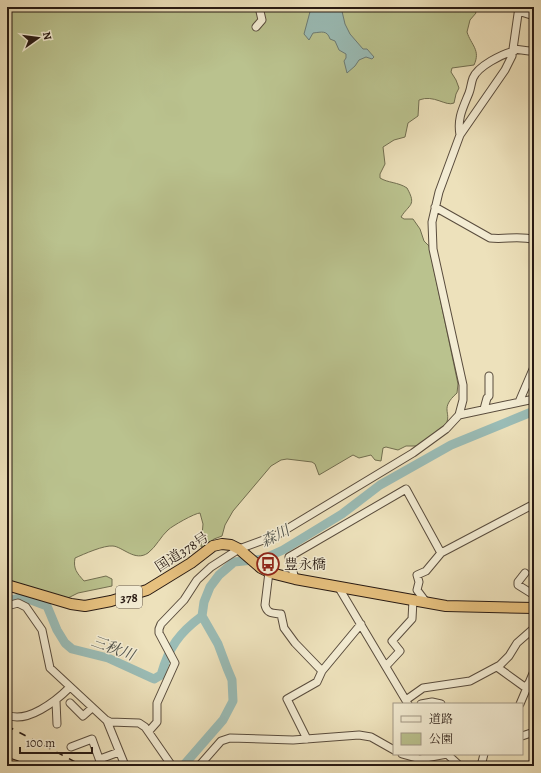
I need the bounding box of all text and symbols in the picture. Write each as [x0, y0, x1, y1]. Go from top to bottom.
north arrow [18, 18, 58, 58]
text: N [39, 30, 55, 41]
water label: 森川 [257, 519, 295, 552]
street label: 国道378号 [151, 528, 213, 576]
bus stop icon: 豊永橋 [255, 551, 281, 577]
place label: 豊永橋 [284, 555, 326, 574]
road number: 378 [116, 586, 142, 608]
water label: 三秋川 [88, 631, 139, 666]
legend [393, 703, 523, 755]
text: 道路 [429, 711, 453, 727]
scale bar [20, 729, 92, 755]
text: 公園 [429, 731, 453, 747]
text: 100 m [26, 735, 55, 751]

